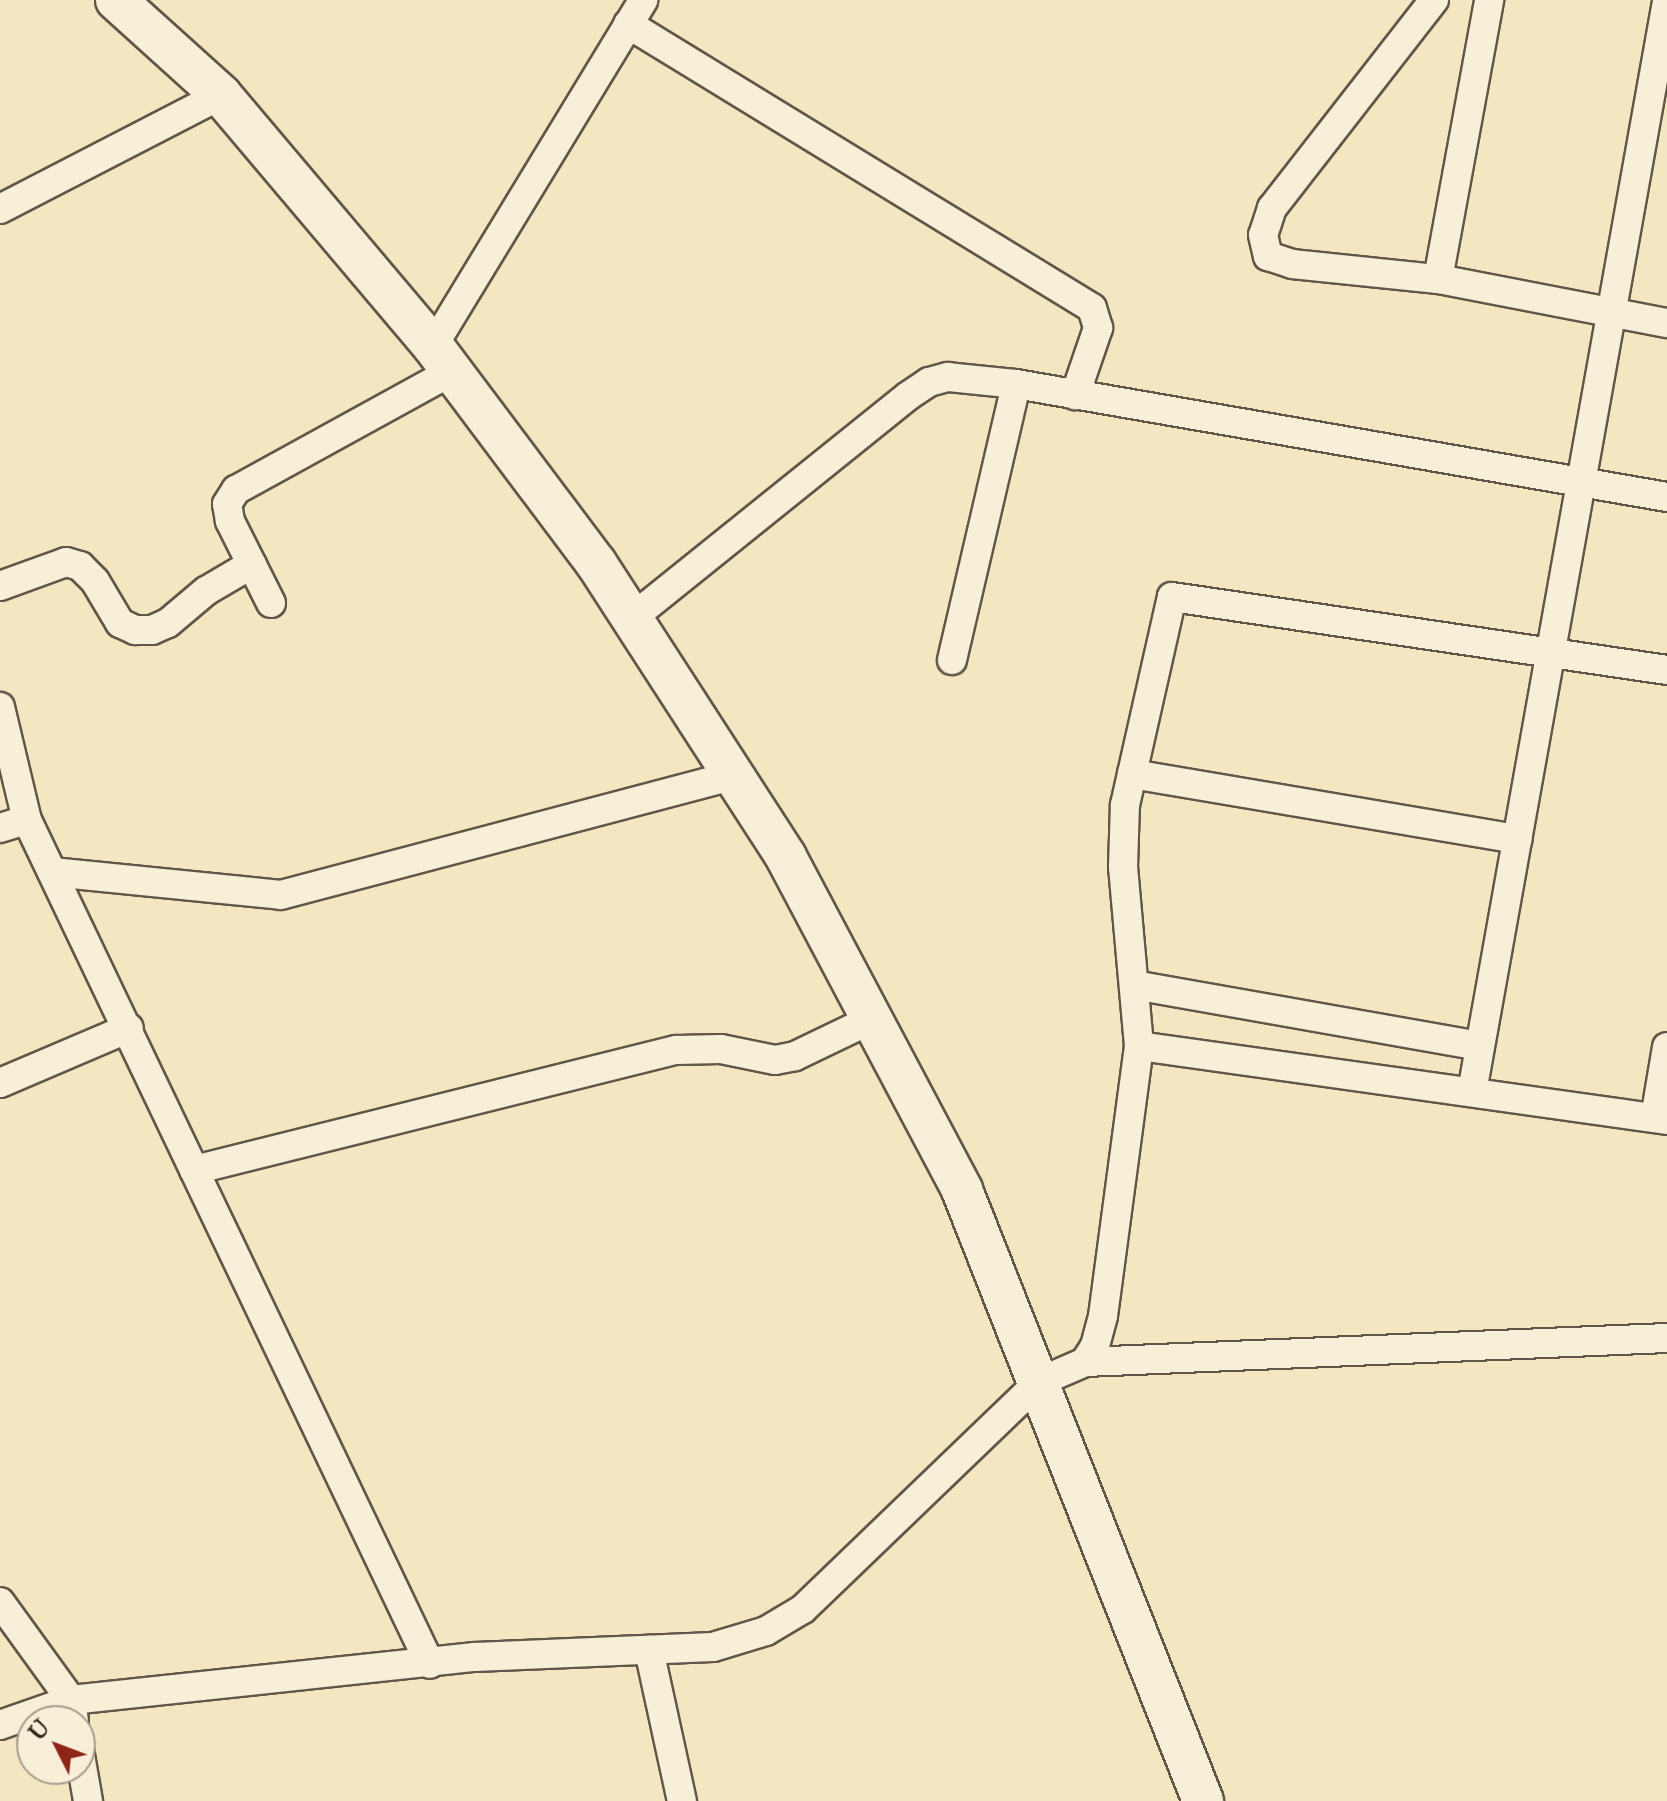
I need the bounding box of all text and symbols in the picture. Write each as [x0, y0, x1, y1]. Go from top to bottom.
north arrow [16, 1705, 96, 1785]
text: U [23, 1714, 56, 1746]

